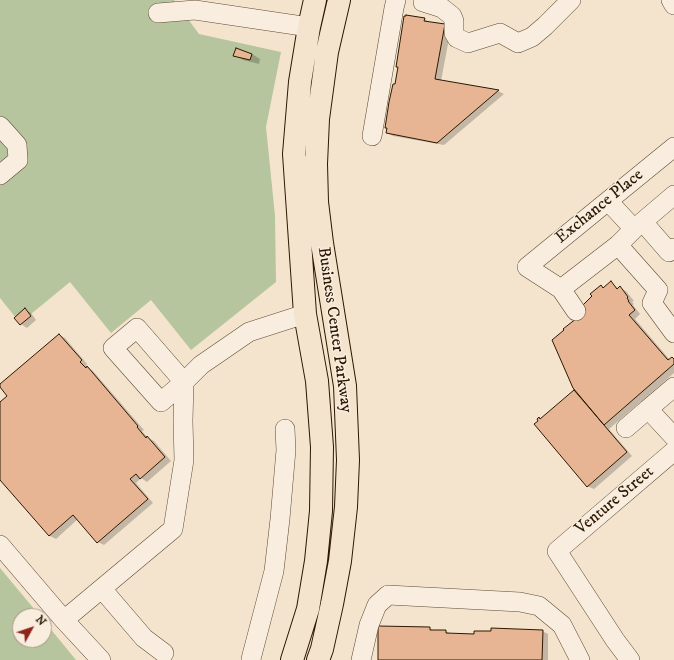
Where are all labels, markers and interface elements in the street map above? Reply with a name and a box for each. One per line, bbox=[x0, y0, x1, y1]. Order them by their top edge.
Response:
street label: Exchance Place bbox=[552, 165, 648, 249]
street label: Business Center Parkway bbox=[312, 246, 356, 414]
street label: Venture Street bbox=[571, 462, 659, 540]
north arrow bbox=[12, 608, 52, 648]
text: N bbox=[32, 613, 49, 629]

